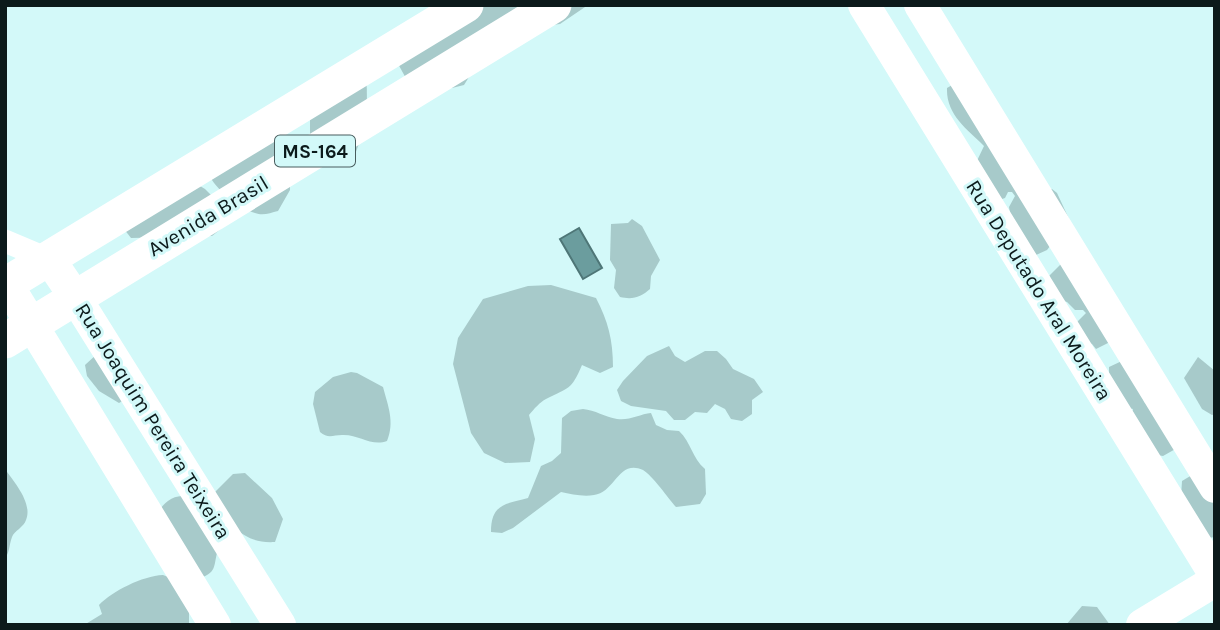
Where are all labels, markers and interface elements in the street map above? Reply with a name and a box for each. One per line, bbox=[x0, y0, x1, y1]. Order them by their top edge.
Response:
road number: MS-164 bbox=[275, 136, 355, 167]
street label: Avenida Brasil bbox=[143, 171, 273, 261]
street label: Rua Deputado Aral Moreira bbox=[961, 175, 1117, 405]
street label: Rua Joaquim Pereira Teixeira bbox=[70, 299, 236, 543]

